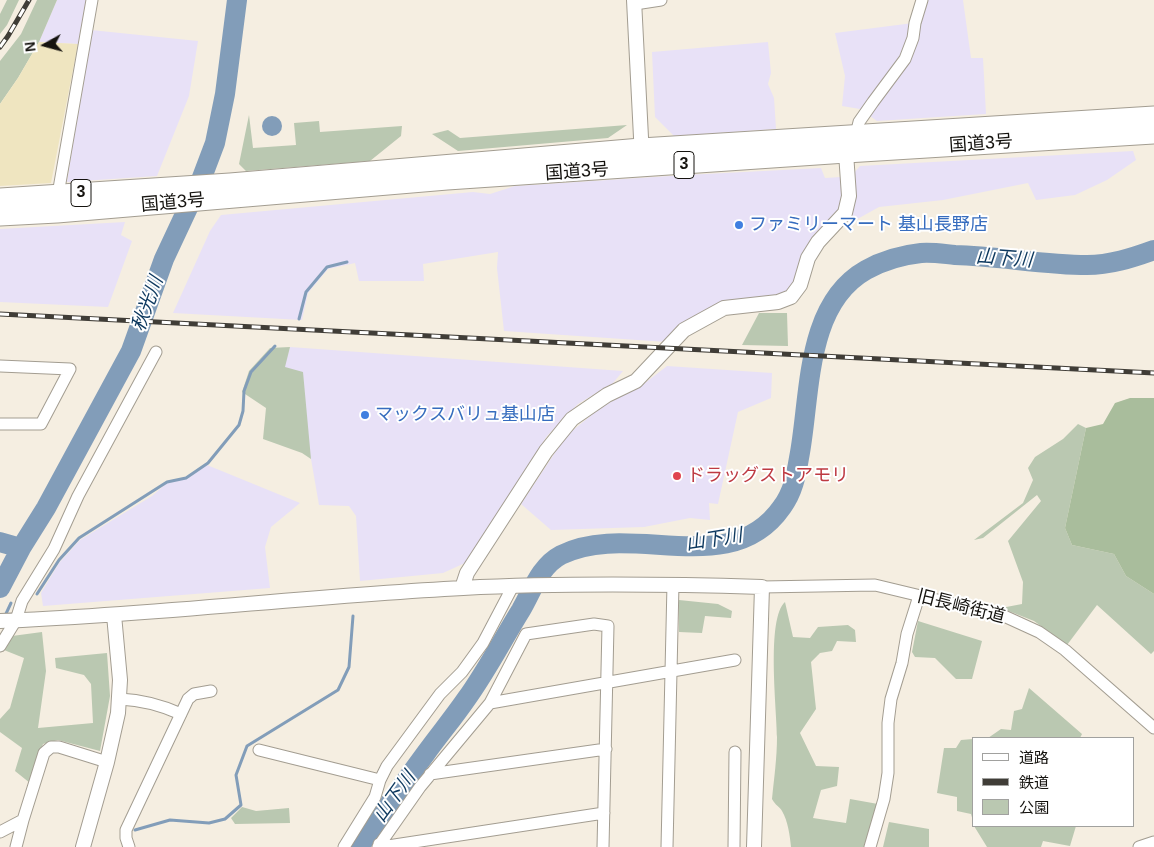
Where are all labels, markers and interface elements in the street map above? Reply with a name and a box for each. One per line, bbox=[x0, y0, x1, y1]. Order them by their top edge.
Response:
north arrow bbox=[20, 20, 70, 70]
text: N bbox=[22, 41, 39, 53]
street label: 国道3号 bbox=[948, 131, 1014, 157]
road number: 3 bbox=[674, 152, 694, 178]
street label: 国道3号 bbox=[544, 159, 610, 185]
road number: 3 bbox=[71, 180, 91, 207]
street label: 国道3号 bbox=[140, 189, 206, 217]
place label: ファミリーマート 基山長野店 bbox=[749, 214, 988, 236]
marker: ファミリーマート 基山長野店 bbox=[733, 219, 745, 231]
water label: 山下川 bbox=[975, 246, 1033, 272]
water label: 秋光川 bbox=[128, 273, 168, 335]
place label: マックスバリュ基山店 bbox=[375, 404, 555, 426]
marker: マックスバリュ基山店 bbox=[359, 409, 371, 421]
place label: ドラッグストアモリ bbox=[687, 465, 849, 487]
marker: ドラッグストアモリ bbox=[671, 470, 683, 482]
water label: 山下川 bbox=[684, 524, 744, 556]
street label: 旧長崎街道 bbox=[915, 586, 1007, 628]
legend bbox=[972, 737, 1134, 827]
text: 道路 bbox=[1019, 749, 1049, 766]
water label: 山下川 bbox=[369, 767, 421, 827]
text: 鉄道 bbox=[1019, 774, 1049, 791]
text: 公園 bbox=[1019, 799, 1049, 816]

